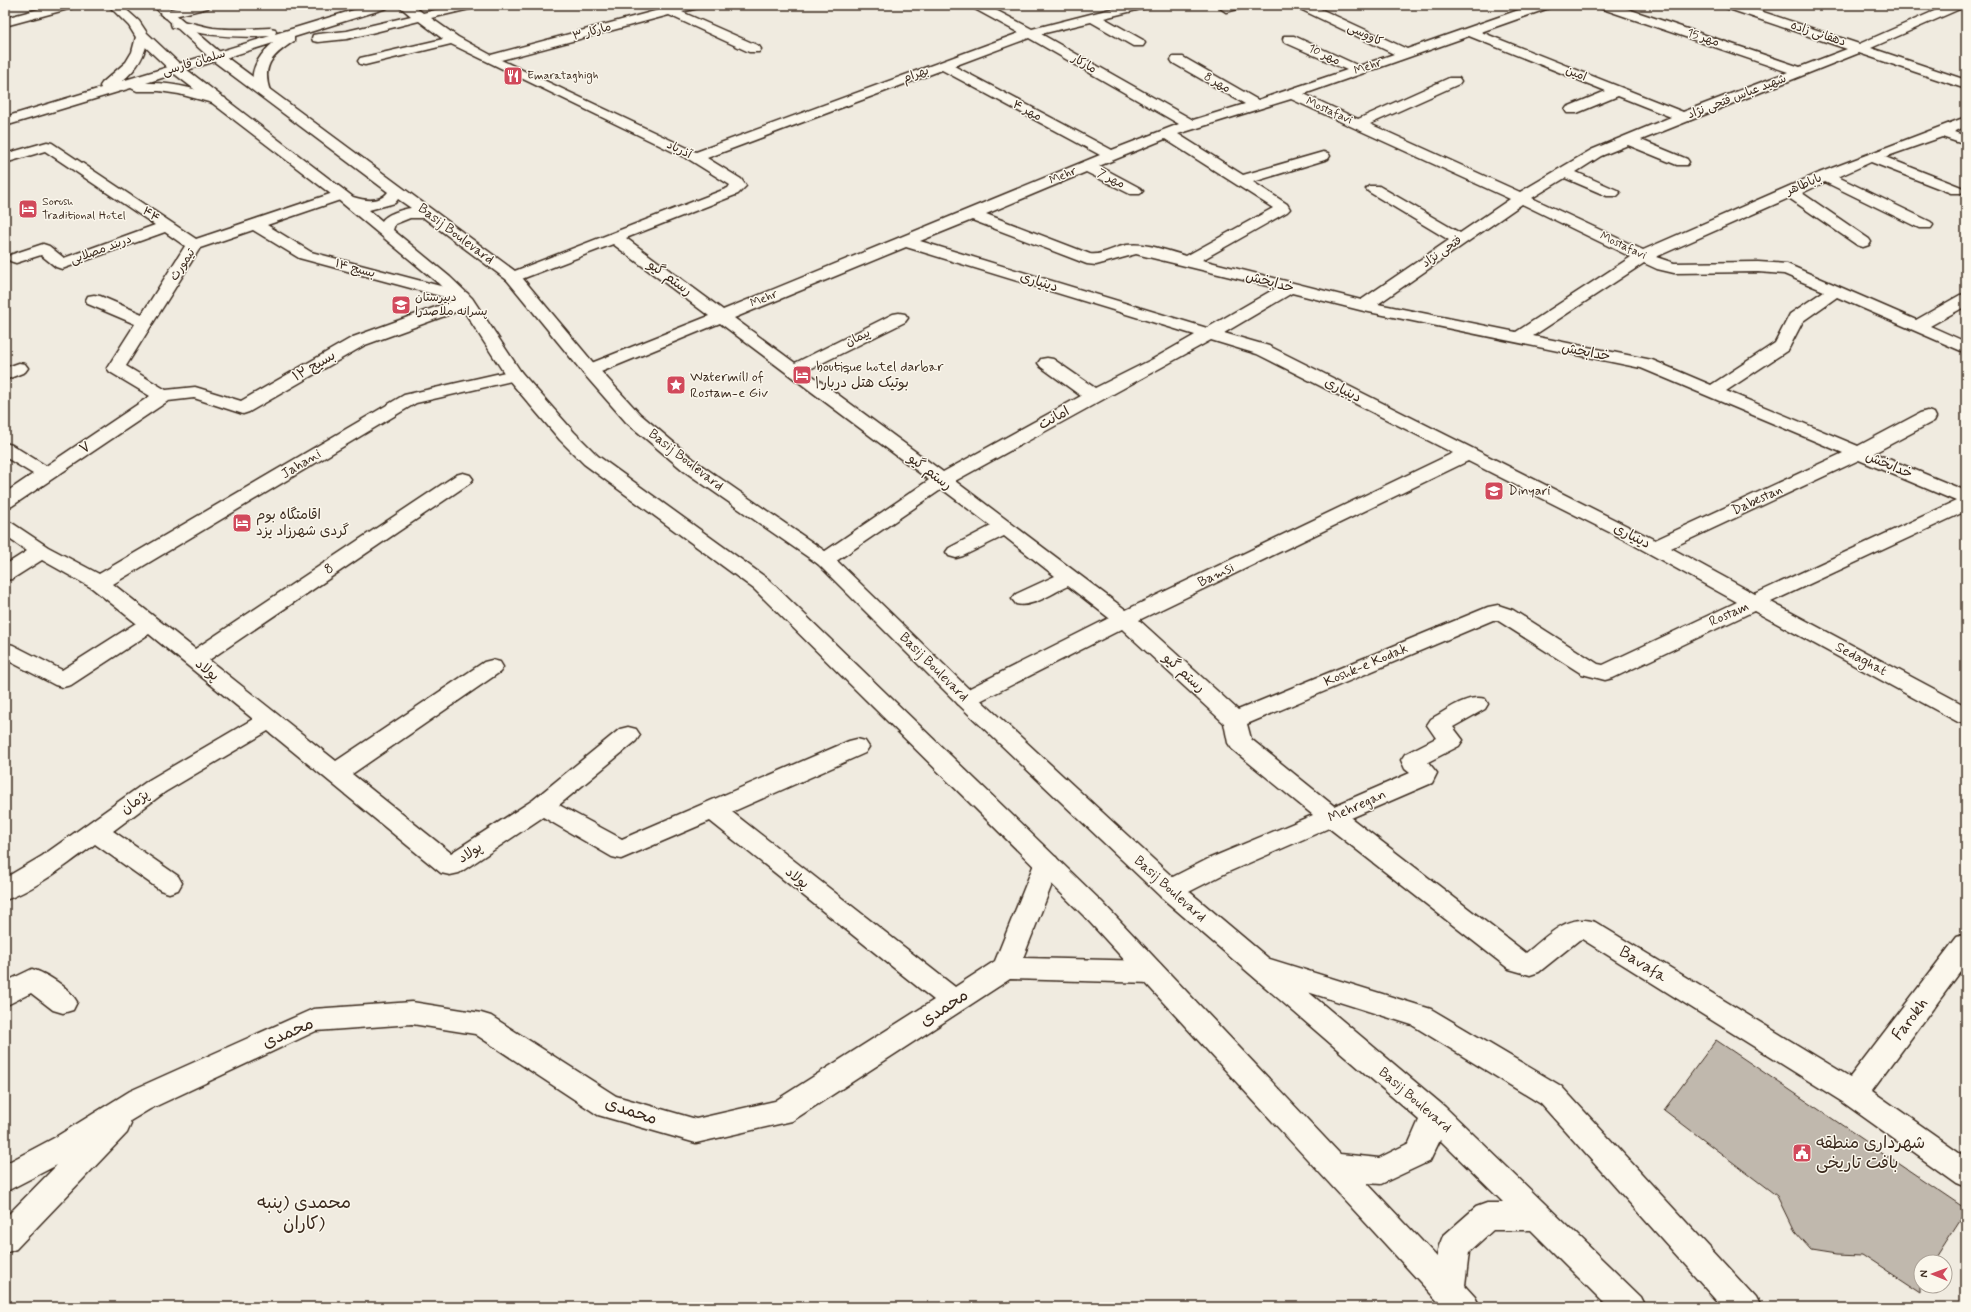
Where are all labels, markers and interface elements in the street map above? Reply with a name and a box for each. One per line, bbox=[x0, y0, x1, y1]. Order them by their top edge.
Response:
street label: دهقانی زاده bbox=[1788, 18, 1848, 50]
street label: مارکار ۳ bbox=[571, 19, 613, 45]
street label: کاووسی bbox=[1345, 20, 1385, 50]
street label: مهر 15 bbox=[1685, 25, 1721, 51]
street label: مهر 10 bbox=[1305, 41, 1343, 69]
street label: سلمان فارسی bbox=[160, 46, 228, 80]
street label: مارکار bbox=[1068, 50, 1099, 77]
street label: Mehr bbox=[1352, 55, 1384, 79]
street label: بهرام bbox=[901, 63, 931, 87]
street label: امین bbox=[1563, 63, 1589, 85]
restaurant icon: Emarataghigh bbox=[502, 65, 524, 87]
place label: Emarataghigh bbox=[527, 68, 599, 84]
street label: مهر 8 bbox=[1201, 69, 1233, 97]
street label: شهید عباس فتحی نژاد bbox=[1685, 71, 1789, 123]
street label: Mostafavi bbox=[1303, 94, 1355, 128]
street label: مهر ۴ bbox=[1010, 97, 1044, 125]
street label: آذرباد bbox=[664, 137, 695, 163]
street label: Mehr bbox=[1047, 163, 1080, 189]
street label: مهر 7 bbox=[1095, 165, 1127, 193]
street label: باباطاهر bbox=[1783, 170, 1824, 200]
place label: Sorosh Traditional Hotel bbox=[42, 194, 126, 224]
hotel icon: Sorosh Traditional Hotel bbox=[17, 198, 39, 220]
street label: Basij Boulevard bbox=[414, 199, 498, 269]
street label: ۴۴ bbox=[139, 203, 163, 227]
street label: Mostafavi bbox=[1597, 228, 1649, 264]
street label: دربند مصلایی bbox=[68, 232, 134, 268]
street label: فتحی نژاد bbox=[1419, 232, 1465, 272]
street label: تیمورث bbox=[167, 245, 200, 284]
street label: رستم گیو bbox=[643, 255, 696, 301]
street label: بسیج ۱۴ bbox=[333, 256, 377, 282]
street label: خدابخش bbox=[1244, 267, 1296, 297]
street label: دینیاری bbox=[1018, 268, 1060, 296]
street label: Mehr bbox=[748, 286, 780, 312]
place label: دبیرستان پسرانه ملاصدرا bbox=[415, 290, 488, 320]
school or university icon: دبیرستان پسرانه ملاصدرا bbox=[390, 294, 412, 316]
street label: پیمان bbox=[843, 325, 873, 351]
street label: خدابخش bbox=[1560, 338, 1612, 366]
street label: بسیج ۱۲ bbox=[289, 346, 339, 386]
place label: boutique hotel darbar | بوتیک هتل دربار bbox=[816, 358, 944, 392]
hotel icon: boutique hotel darbar | بوتیک هتل دربار bbox=[791, 364, 813, 386]
place label: Watermill of Rostam-e Giv bbox=[690, 368, 768, 402]
street label: دینیاری bbox=[1322, 373, 1364, 407]
place icon: Watermill of Rostam-e Giv bbox=[665, 374, 687, 396]
street label: امانت bbox=[1035, 402, 1073, 434]
street label: Basij Boulevard bbox=[645, 425, 727, 495]
street label: ۷ bbox=[76, 438, 94, 458]
street label: Jahani bbox=[278, 445, 324, 483]
street label: خدابخش bbox=[1863, 447, 1915, 483]
street label: رستم گیو bbox=[903, 449, 956, 495]
school or university icon: Dinyari bbox=[1483, 480, 1505, 502]
street label: Dabestan bbox=[1729, 480, 1785, 520]
place label: Dinyari bbox=[1508, 482, 1550, 500]
place label: اقامتگاه بوم گردی شهرزاد یزد bbox=[256, 506, 349, 540]
hotel icon: اقامتگاه بوم گردی شهرزاد یزد bbox=[231, 512, 253, 534]
street label: دینیاری bbox=[1611, 519, 1653, 553]
street label: 8 bbox=[321, 559, 337, 579]
street label: Bamsi bbox=[1195, 559, 1237, 591]
street label: Rostam bbox=[1706, 597, 1752, 631]
street label: Basij Boulevard bbox=[895, 628, 973, 706]
street label: Sedaghat bbox=[1832, 638, 1890, 681]
street label: Koshk-e Kodak bbox=[1321, 639, 1411, 691]
street label: رستم گیو bbox=[1158, 649, 1209, 697]
street label: پولاد bbox=[191, 655, 223, 685]
street label: Mehregan bbox=[1325, 785, 1389, 827]
street label: پژمان bbox=[117, 786, 153, 818]
street label: پولاد bbox=[454, 838, 486, 868]
street label: Basij Boulevard bbox=[1130, 852, 1210, 926]
street label: پولاد bbox=[781, 863, 813, 893]
street label: Bavafa bbox=[1615, 941, 1672, 988]
street label: محمدی bbox=[915, 984, 973, 1032]
street label: Farokh bbox=[1887, 993, 1933, 1045]
street label: محمدی bbox=[259, 1012, 317, 1054]
street label: Basij Boulevard bbox=[1375, 1063, 1455, 1137]
street label: محمدی bbox=[602, 1092, 660, 1130]
place label: شهرداری منطقه بافت تاریخی bbox=[1816, 1132, 1925, 1174]
public building icon: شهرداری منطقه بافت تاریخی bbox=[1791, 1142, 1813, 1164]
district label: محمدی (پنبه کاران) bbox=[257, 1191, 351, 1236]
north arrow bbox=[1913, 1254, 1953, 1294]
text: N bbox=[1917, 1270, 1931, 1278]

